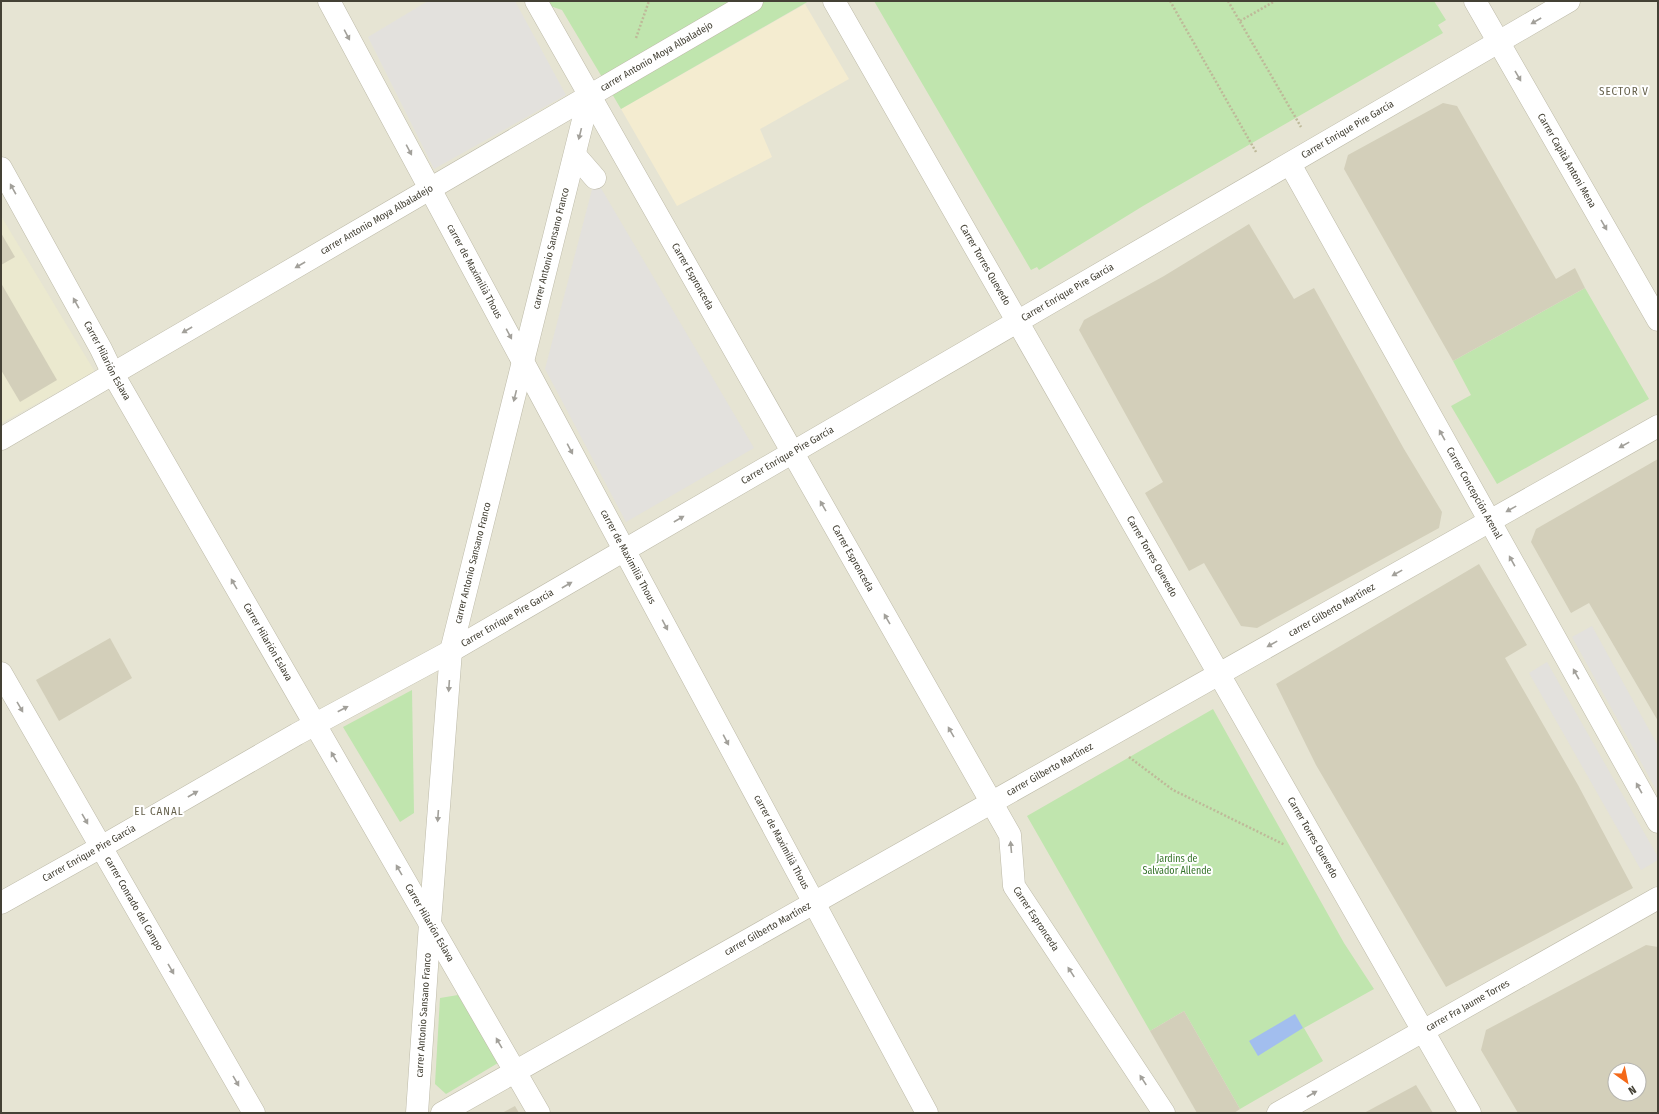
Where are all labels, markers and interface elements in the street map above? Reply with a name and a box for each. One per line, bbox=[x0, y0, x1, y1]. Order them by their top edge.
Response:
one-way arrow bbox=[1530, 17, 1542, 24]
street label: carrer Antonio Moya Albaladejo bbox=[598, 19, 715, 94]
one-way arrow bbox=[344, 29, 351, 41]
one-way arrow bbox=[1515, 70, 1522, 82]
district label: SECTOR V bbox=[1599, 85, 1649, 98]
street label: Carrer Enrique Pire García bbox=[1299, 98, 1396, 161]
street label: Carrer Capità Antoni Mena bbox=[1535, 111, 1598, 210]
one-way arrow bbox=[577, 128, 583, 140]
one-way arrow bbox=[406, 144, 412, 156]
street label: carrer Antonio Moya Albaladejo bbox=[318, 182, 435, 257]
one-way arrow bbox=[9, 183, 16, 195]
street label: carrer Antonio Sansano Franco bbox=[530, 186, 572, 311]
one-way arrow bbox=[1600, 219, 1607, 231]
street label: carrer de Maximilià Thous bbox=[444, 222, 505, 321]
street label: Carrer Torres Quevedo bbox=[957, 222, 1013, 308]
street label: Carrer Espronceda bbox=[669, 241, 716, 312]
street label: Carrer Enrique Pire García bbox=[1019, 261, 1116, 324]
one-way arrow bbox=[294, 262, 306, 269]
one-way arrow bbox=[72, 297, 79, 309]
street label: Carrer Hilarión Eslava bbox=[81, 319, 133, 403]
one-way arrow bbox=[181, 327, 193, 334]
one-way arrow bbox=[506, 329, 512, 340]
one-way arrow bbox=[512, 390, 518, 402]
street label: Carrer Enrique Pire García bbox=[739, 424, 836, 487]
one-way arrow bbox=[1438, 429, 1445, 441]
one-way arrow bbox=[1618, 442, 1630, 449]
one-way arrow bbox=[567, 443, 574, 455]
street label: Carrer Concepción Arenal bbox=[1444, 445, 1505, 541]
one-way arrow bbox=[819, 500, 826, 512]
street label: carrer Antonio Sansano Franco bbox=[452, 501, 494, 625]
one-way arrow bbox=[1505, 506, 1517, 512]
street label: carrer de Maximilià Thous bbox=[598, 507, 658, 606]
street label: Carrer Torres Quevedo bbox=[1124, 514, 1180, 599]
one-way arrow bbox=[673, 516, 685, 523]
street label: Carrer Espronceda bbox=[829, 523, 876, 594]
one-way arrow bbox=[1509, 555, 1515, 567]
one-way arrow bbox=[1392, 569, 1403, 576]
one-way arrow bbox=[230, 578, 237, 590]
one-way arrow bbox=[561, 581, 573, 588]
street label: carrer Gilberto Martínez bbox=[1286, 581, 1377, 639]
street label: Carrer Enrique Pire García bbox=[459, 587, 556, 650]
street label: Carrer Hilarión Eslava bbox=[240, 601, 295, 683]
one-way arrow bbox=[884, 613, 891, 625]
one-way arrow bbox=[661, 620, 668, 631]
one-way arrow bbox=[1266, 640, 1278, 647]
one-way arrow bbox=[1572, 668, 1579, 680]
one-way arrow bbox=[445, 680, 452, 692]
one-way arrow bbox=[17, 701, 24, 713]
one-way arrow bbox=[337, 706, 349, 712]
one-way arrow bbox=[948, 726, 955, 738]
one-way arrow bbox=[723, 734, 730, 746]
street label: carrer Gilberto Martínez bbox=[1004, 740, 1095, 799]
one-way arrow bbox=[330, 751, 337, 763]
one-way arrow bbox=[1636, 782, 1642, 794]
one-way arrow bbox=[187, 790, 199, 797]
street label: carrer de Maximilià Thous bbox=[751, 793, 812, 891]
street label: Carrer Torres Quevedo bbox=[1285, 795, 1341, 881]
district label: EL CANAL bbox=[134, 805, 184, 818]
one-way arrow bbox=[435, 810, 442, 822]
one-way arrow bbox=[81, 814, 88, 825]
street label: Carrer Enrique Pire García bbox=[40, 822, 138, 885]
one-way arrow bbox=[1008, 841, 1014, 853]
park label: Jardins de Salvador Allende bbox=[1143, 853, 1212, 877]
street label: carrer Conrado del Campo bbox=[102, 854, 165, 953]
one-way arrow bbox=[395, 864, 402, 876]
street label: Carrer Hilarión Eslava bbox=[402, 882, 457, 964]
street label: Carrer Espronceda bbox=[1010, 885, 1061, 954]
street label: carrer Gilberto Martínez bbox=[722, 900, 813, 958]
street label: carrer Antonio Sansano Franco bbox=[413, 952, 434, 1078]
one-way arrow bbox=[167, 963, 174, 975]
one-way arrow bbox=[1068, 966, 1075, 978]
street label: carrer Fra Jaume Torres bbox=[1424, 977, 1512, 1034]
one-way arrow bbox=[495, 1037, 502, 1049]
north arrow bbox=[1607, 1062, 1647, 1102]
one-way arrow bbox=[232, 1075, 239, 1087]
one-way arrow bbox=[1139, 1075, 1147, 1086]
text: N bbox=[1626, 1083, 1638, 1097]
one-way arrow bbox=[1306, 1090, 1318, 1097]

